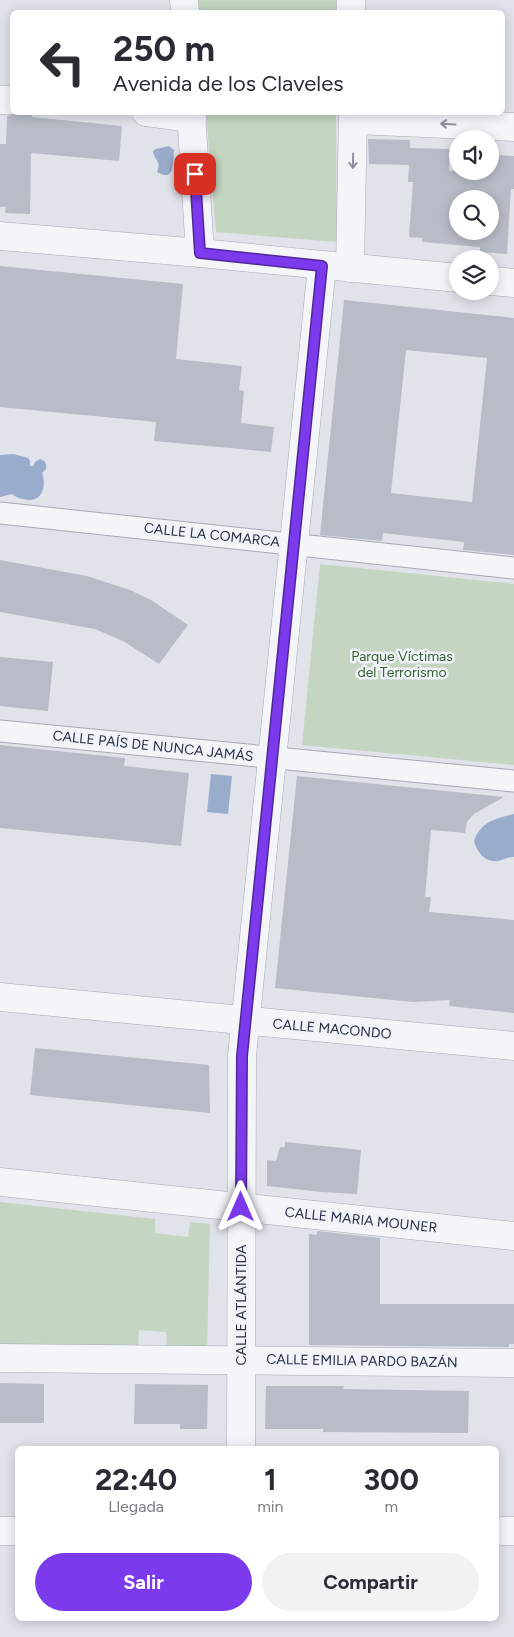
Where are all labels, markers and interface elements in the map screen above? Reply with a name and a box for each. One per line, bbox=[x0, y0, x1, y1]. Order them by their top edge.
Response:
text: 250 m bbox=[113, 28, 215, 70]
icon: left bbox=[30, 30, 95, 95]
text: Avenida de los Claveles bbox=[113, 70, 343, 97]
one-way arrow bbox=[440, 120, 456, 129]
map controls bbox=[449, 130, 499, 300]
button: sound bbox=[449, 130, 499, 180]
one-way arrow bbox=[348, 152, 358, 169]
pin bbox=[174, 153, 216, 195]
icon: arrive bbox=[181, 160, 209, 188]
button: search bbox=[449, 190, 499, 240]
button: layers bbox=[449, 250, 499, 300]
street label: CALLE LA COMARCA bbox=[143, 519, 281, 551]
park label: Parque Víctimas del Terrorismo bbox=[351, 648, 453, 681]
street label: CALLE PAÍS DE NUNCA JAMÁS bbox=[52, 727, 254, 765]
street label: CALLE MACONDO bbox=[272, 1015, 392, 1043]
position arrow bbox=[214, 1180, 266, 1232]
street label: CALLE MARIA MOUNER bbox=[284, 1204, 438, 1236]
street label: CALLE ATLÁNTIDA bbox=[233, 1244, 250, 1366]
street label: CALLE EMILIA PARDO BAZÁN bbox=[266, 1351, 458, 1371]
text: 22:40 bbox=[95, 1461, 177, 1498]
text: 1 bbox=[264, 1461, 277, 1498]
text: 300 bbox=[363, 1461, 419, 1498]
text: Llegada bbox=[108, 1497, 164, 1516]
text: min bbox=[257, 1497, 283, 1516]
text: m bbox=[384, 1497, 398, 1516]
button: Salir bbox=[35, 1553, 252, 1611]
button: Compartir bbox=[262, 1553, 479, 1611]

